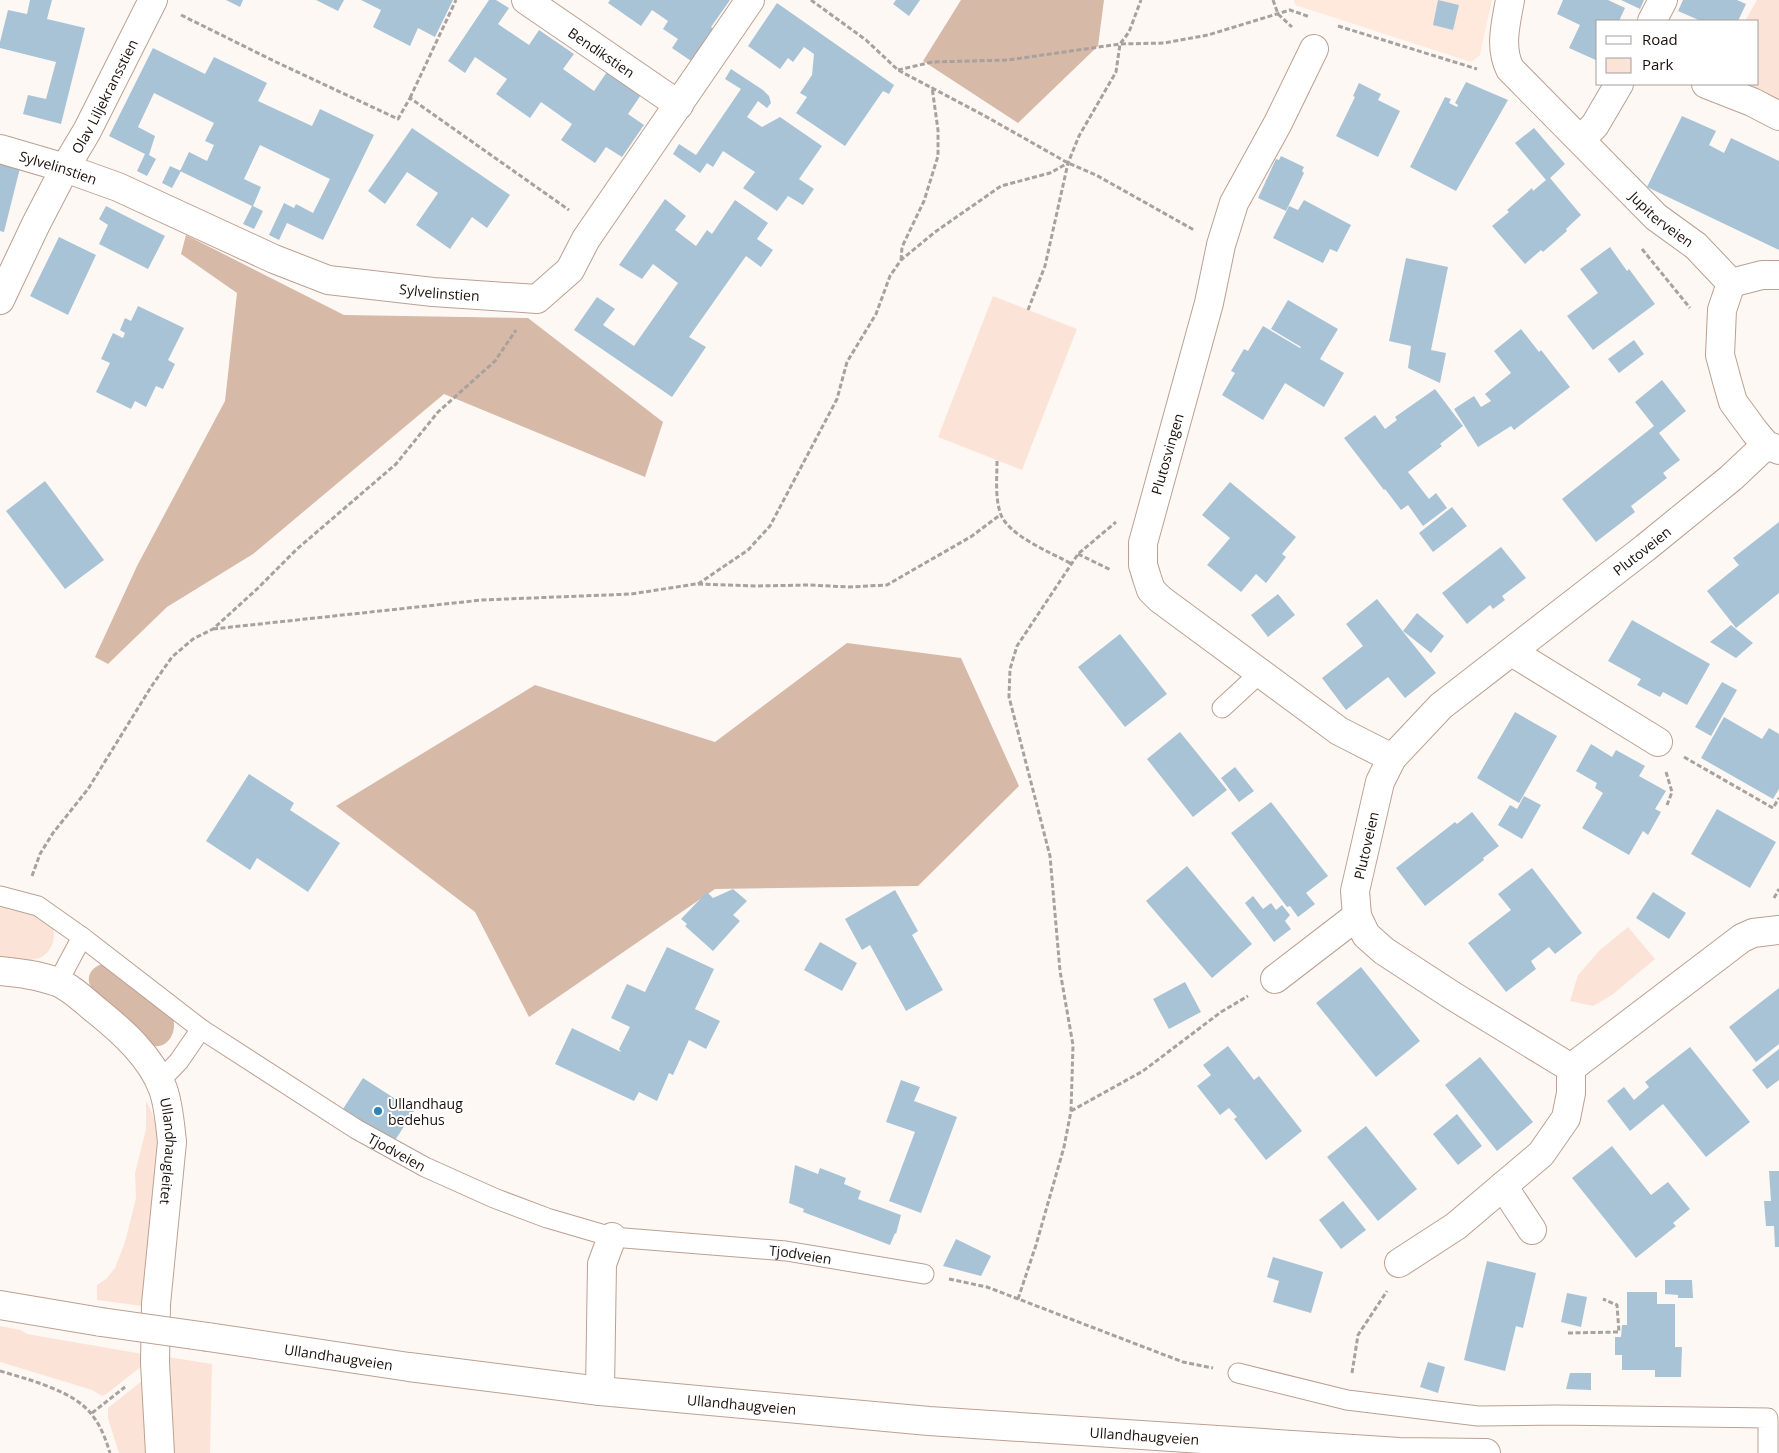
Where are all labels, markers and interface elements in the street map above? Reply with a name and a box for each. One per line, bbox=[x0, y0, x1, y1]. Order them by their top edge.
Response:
legend bbox=[1596, 20, 1759, 85]
street label: Bendikstien bbox=[565, 23, 639, 82]
text: Road bbox=[1642, 29, 1678, 49]
street label: Olav Liljekransstien bbox=[66, 36, 141, 157]
text: Park bbox=[1642, 54, 1673, 74]
street label: Sylvelinstien bbox=[17, 146, 100, 188]
street label: Jupiterveien bbox=[1625, 185, 1698, 251]
street label: Sylvelinstien bbox=[398, 279, 480, 305]
street label: Plutosvingen bbox=[1146, 411, 1188, 497]
street label: Plutoveien bbox=[1609, 522, 1674, 579]
street label: Plutoveien bbox=[1349, 810, 1382, 881]
place label: Ullandhaug bedehus bbox=[388, 1094, 463, 1129]
street label: Ullandhaugleitet bbox=[156, 1096, 182, 1205]
marker: Ullandhaug bedehus bbox=[372, 1105, 384, 1117]
street label: Tjodveien bbox=[365, 1128, 429, 1175]
street label: Tjodveien bbox=[768, 1240, 833, 1268]
street label: Ullandhaugveien bbox=[283, 1339, 394, 1374]
street label: Ullandhaugveien bbox=[686, 1389, 797, 1418]
street label: Ullandhaugveien bbox=[1089, 1422, 1200, 1448]

